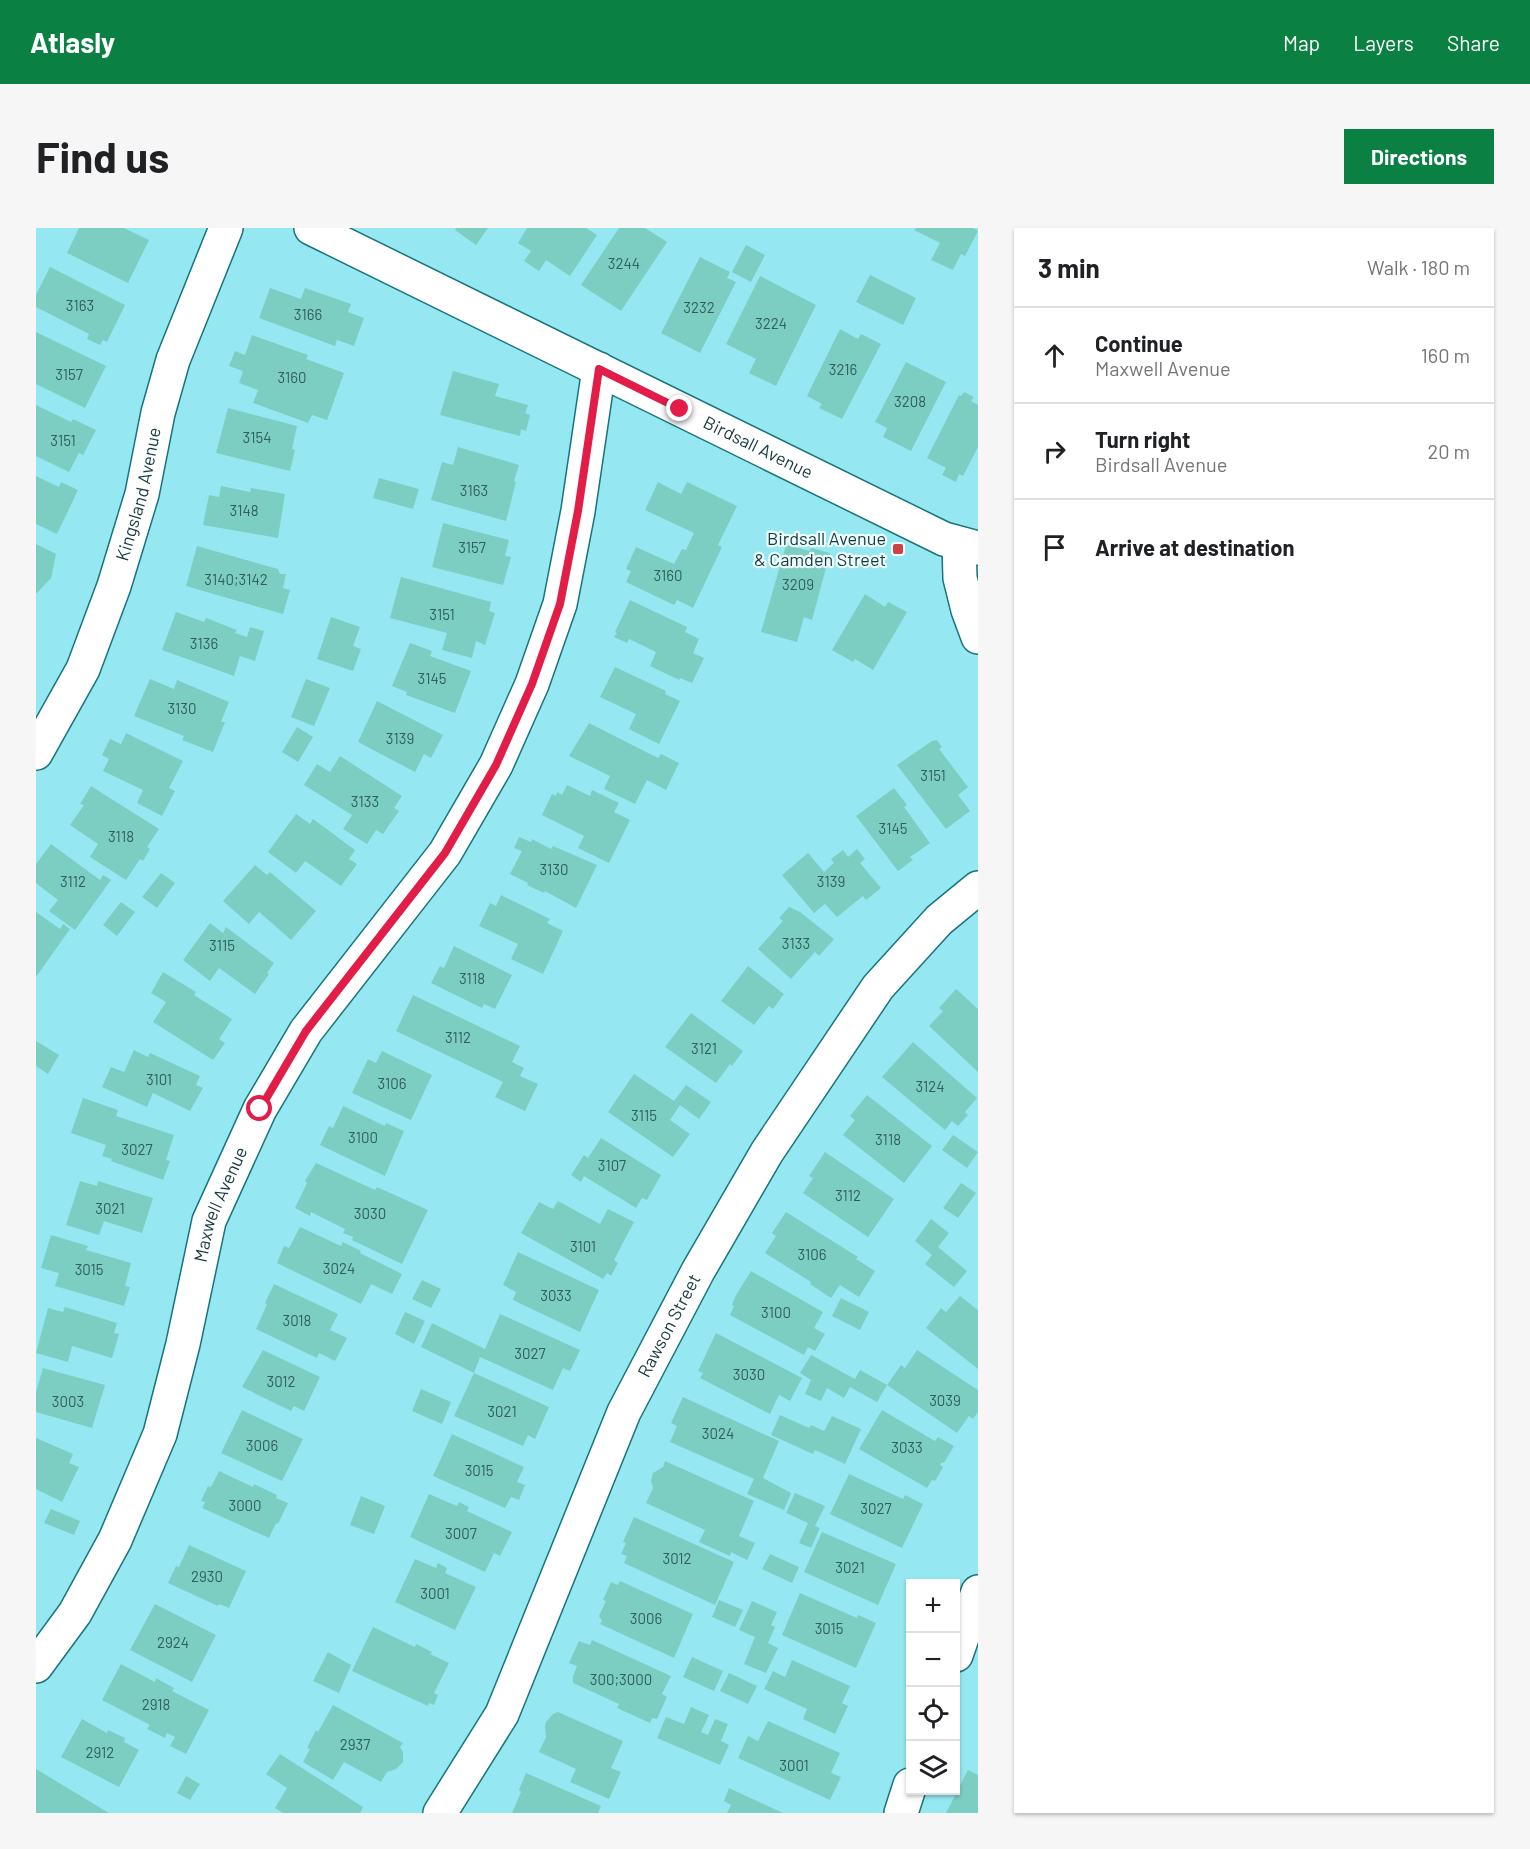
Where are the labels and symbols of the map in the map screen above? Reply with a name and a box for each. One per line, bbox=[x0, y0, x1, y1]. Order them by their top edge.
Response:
house number: 3244 bbox=[608, 254, 640, 272]
house number: 3163 bbox=[66, 296, 94, 314]
house number: 3232 bbox=[683, 298, 715, 316]
house number: 3166 bbox=[294, 305, 322, 323]
house number: 3224 bbox=[755, 314, 787, 332]
house number: 3216 bbox=[829, 360, 857, 378]
house number: 3157 bbox=[55, 365, 83, 383]
house number: 3160 bbox=[277, 368, 307, 386]
house number: 3208 bbox=[894, 392, 926, 410]
route end bbox=[666, 395, 692, 421]
street label: Birdsall Avenue bbox=[700, 411, 817, 483]
street label: Kingsland Avenue bbox=[110, 425, 165, 563]
house number: 3154 bbox=[243, 428, 271, 446]
house number: 3151 bbox=[50, 431, 76, 449]
house number: 3163 bbox=[460, 481, 488, 499]
house number: 3148 bbox=[230, 501, 258, 519]
place label: Birdsall Avenue & Camden Street bbox=[754, 527, 886, 570]
house number: 3157 bbox=[458, 538, 486, 556]
marker: Birdsall Avenue & Camden Street bbox=[891, 542, 905, 556]
house number: 3160 bbox=[653, 566, 683, 584]
house number: 3140;3142 bbox=[204, 570, 268, 588]
house number: 3209 bbox=[782, 575, 814, 593]
house number: 3151 bbox=[429, 605, 455, 623]
house number: 3136 bbox=[190, 634, 218, 652]
house number: 3145 bbox=[418, 669, 446, 687]
house number: 3130 bbox=[167, 699, 197, 717]
house number: 3139 bbox=[386, 729, 414, 747]
house number: 3151 bbox=[920, 766, 946, 784]
house number: 3133 bbox=[351, 792, 379, 810]
house number: 3145 bbox=[879, 819, 907, 837]
house number: 3118 bbox=[108, 827, 134, 845]
house number: 3130 bbox=[539, 860, 569, 878]
house number: 3112 bbox=[60, 872, 86, 890]
house number: 3139 bbox=[817, 872, 845, 890]
house number: 3133 bbox=[782, 934, 810, 952]
house number: 3115 bbox=[209, 936, 235, 954]
house number: 3118 bbox=[459, 969, 485, 987]
house number: 3112 bbox=[445, 1028, 471, 1046]
house number: 3121 bbox=[691, 1039, 717, 1057]
house number: 3101 bbox=[146, 1070, 172, 1088]
house number: 3106 bbox=[377, 1074, 407, 1092]
house number: 3124 bbox=[915, 1077, 945, 1095]
route start bbox=[246, 1095, 272, 1121]
house number: 3115 bbox=[631, 1106, 657, 1124]
house number: 3100 bbox=[348, 1128, 378, 1146]
house number: 3118 bbox=[875, 1130, 901, 1148]
house number: 3027 bbox=[121, 1140, 153, 1158]
street label: Maxwell Avenue bbox=[189, 1143, 251, 1264]
house number: 3107 bbox=[598, 1156, 626, 1174]
house number: 3112 bbox=[835, 1186, 861, 1204]
house number: 3021 bbox=[95, 1199, 125, 1217]
house number: 3030 bbox=[354, 1204, 386, 1222]
house number: 3101 bbox=[570, 1237, 596, 1255]
house number: 3106 bbox=[797, 1245, 827, 1263]
house number: 3024 bbox=[323, 1259, 355, 1277]
house number: 3015 bbox=[75, 1260, 103, 1278]
street label: Rawson Street bbox=[632, 1270, 705, 1381]
house number: 3033 bbox=[540, 1286, 572, 1304]
house number: 3100 bbox=[761, 1303, 791, 1321]
house number: 3018 bbox=[283, 1311, 311, 1329]
house number: 3027 bbox=[514, 1344, 546, 1362]
house number: 3030 bbox=[733, 1365, 765, 1383]
house number: 3012 bbox=[266, 1372, 296, 1390]
house number: 3039 bbox=[929, 1391, 961, 1409]
house number: 3003 bbox=[52, 1392, 84, 1410]
house number: 3021 bbox=[487, 1402, 517, 1420]
house number: 3024 bbox=[702, 1424, 734, 1442]
house number: 3006 bbox=[246, 1436, 278, 1454]
house number: 3033 bbox=[891, 1438, 923, 1456]
house number: 3015 bbox=[465, 1461, 493, 1479]
house number: 3000 bbox=[228, 1496, 262, 1514]
house number: 3027 bbox=[860, 1499, 892, 1517]
house number: 3007 bbox=[445, 1524, 477, 1542]
house number: 3012 bbox=[662, 1549, 692, 1567]
house number: 3021 bbox=[835, 1558, 865, 1576]
house number: 2930 bbox=[191, 1567, 223, 1585]
house number: 3001 bbox=[420, 1584, 450, 1602]
house number: 3006 bbox=[630, 1609, 662, 1627]
house number: 3015 bbox=[815, 1619, 843, 1637]
house number: 2924 bbox=[157, 1633, 189, 1651]
house number: 300;3000 bbox=[590, 1670, 652, 1688]
house number: 2918 bbox=[142, 1695, 170, 1713]
house number: 2937 bbox=[340, 1735, 370, 1753]
house number: 2912 bbox=[86, 1743, 114, 1761]
house number: 3001 bbox=[779, 1756, 809, 1774]

